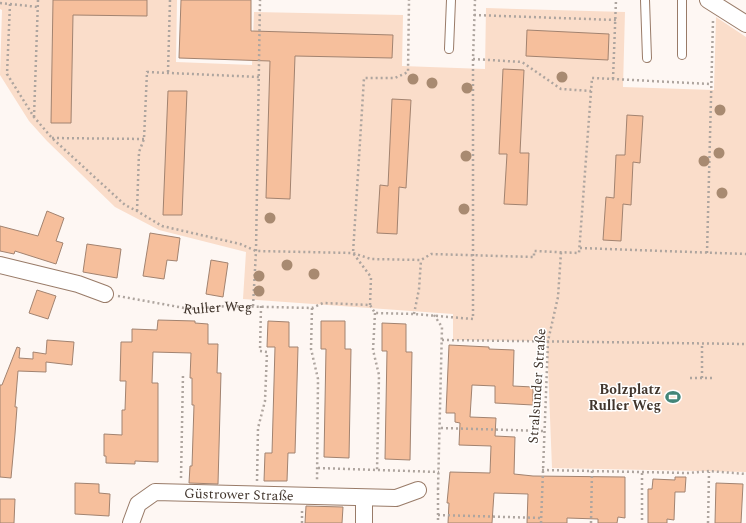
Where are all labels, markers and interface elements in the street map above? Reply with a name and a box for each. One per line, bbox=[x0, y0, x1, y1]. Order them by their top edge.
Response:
street label: Ruller Weg bbox=[182, 295, 253, 320]
street label: Stralsunder Straße bbox=[523, 327, 552, 444]
place label: Bolzplatz Ruller Weg bbox=[588, 379, 661, 416]
sports icon: Bolzplatz Ruller Weg bbox=[664, 388, 682, 406]
street label: Güstrower Straße bbox=[184, 482, 294, 506]

